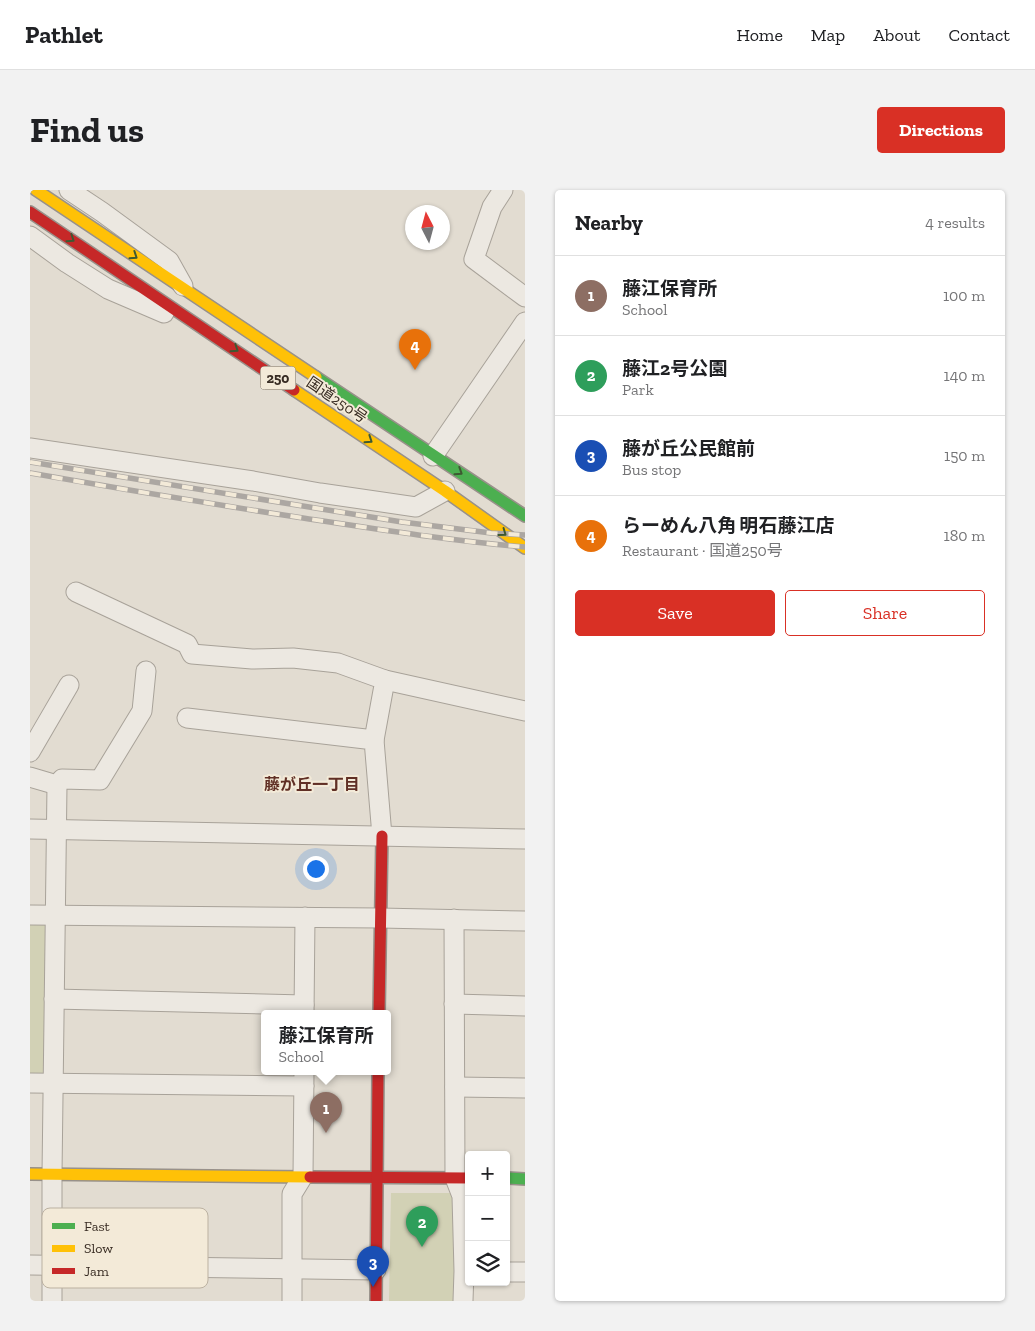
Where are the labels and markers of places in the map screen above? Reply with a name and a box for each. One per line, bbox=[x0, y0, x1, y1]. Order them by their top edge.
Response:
pin: 4 bbox=[399, 329, 431, 370]
pin: 1 bbox=[310, 1092, 342, 1133]
pin: 2 bbox=[406, 1206, 438, 1247]
pin: 3 bbox=[357, 1246, 389, 1287]

